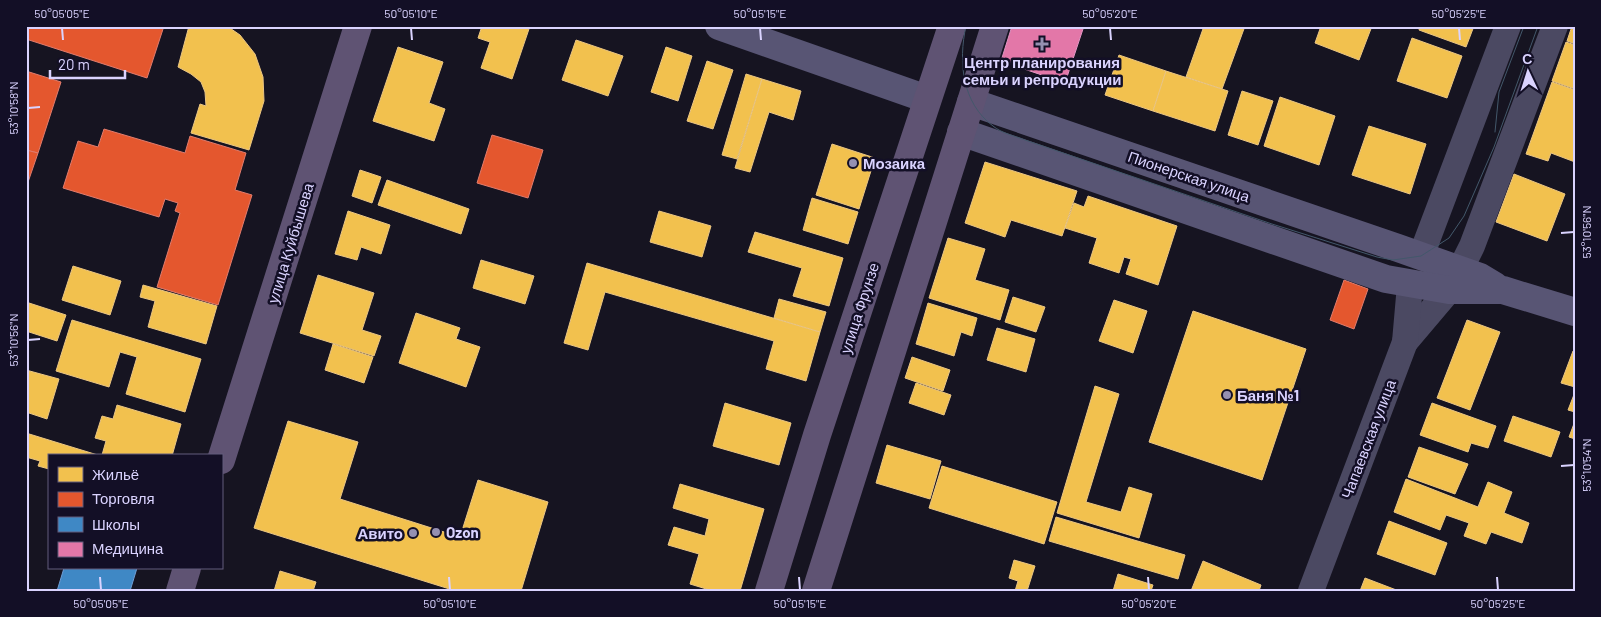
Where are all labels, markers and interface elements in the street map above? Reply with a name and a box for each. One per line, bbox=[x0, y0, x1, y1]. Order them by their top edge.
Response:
text: 50°05'05"E bbox=[34, 6, 90, 20]
text: 50°05'10"E bbox=[384, 6, 438, 20]
text: 50°05'15"E bbox=[734, 6, 786, 20]
text: 50°05'20"E bbox=[1082, 6, 1138, 20]
text: 50°05'25"E bbox=[1431, 6, 1487, 20]
marker: Центр планирования семьи и репродукции bbox=[1035, 37, 1049, 51]
scale bar bbox=[50, 48, 125, 80]
north arrow bbox=[1504, 48, 1554, 98]
text: С bbox=[1521, 50, 1533, 67]
place label: Центр планирования семьи и репродукции bbox=[962, 53, 1122, 88]
text: 20 m bbox=[58, 55, 90, 73]
text: 53°10'58"N bbox=[6, 81, 20, 135]
street label: Пионерская улица bbox=[1126, 147, 1253, 205]
place label: Мозаика bbox=[863, 154, 926, 172]
marker: Мозаика bbox=[847, 157, 859, 169]
street label: улица Куйбышева bbox=[263, 180, 317, 305]
text: 53°10'56"N bbox=[1579, 205, 1593, 259]
street label: улица Фрунзе bbox=[836, 260, 882, 356]
text: 53°10'56"N bbox=[6, 313, 20, 367]
street label: Чапаевская улица bbox=[1337, 376, 1399, 501]
place label: Баня №1 bbox=[1237, 386, 1299, 404]
marker: Баня №1 bbox=[1221, 389, 1233, 401]
text: 53°10'54"N bbox=[1579, 438, 1593, 492]
legend bbox=[48, 454, 222, 570]
text: Жильё bbox=[92, 465, 139, 483]
text: Торговля bbox=[92, 489, 155, 507]
text: Школы bbox=[92, 515, 140, 533]
place label: Ozon bbox=[446, 523, 479, 541]
place label: Авито bbox=[357, 524, 403, 542]
marker: Ozon bbox=[430, 526, 442, 538]
marker: Авито bbox=[407, 527, 419, 539]
text: Медицина bbox=[92, 539, 164, 557]
text: 50°05'05"E bbox=[73, 596, 129, 610]
text: 50°05'10"E bbox=[423, 596, 477, 610]
text: 50°05'15"E bbox=[774, 596, 826, 610]
text: 50°05'20"E bbox=[1121, 596, 1177, 610]
text: 50°05'25"E bbox=[1470, 596, 1526, 610]

